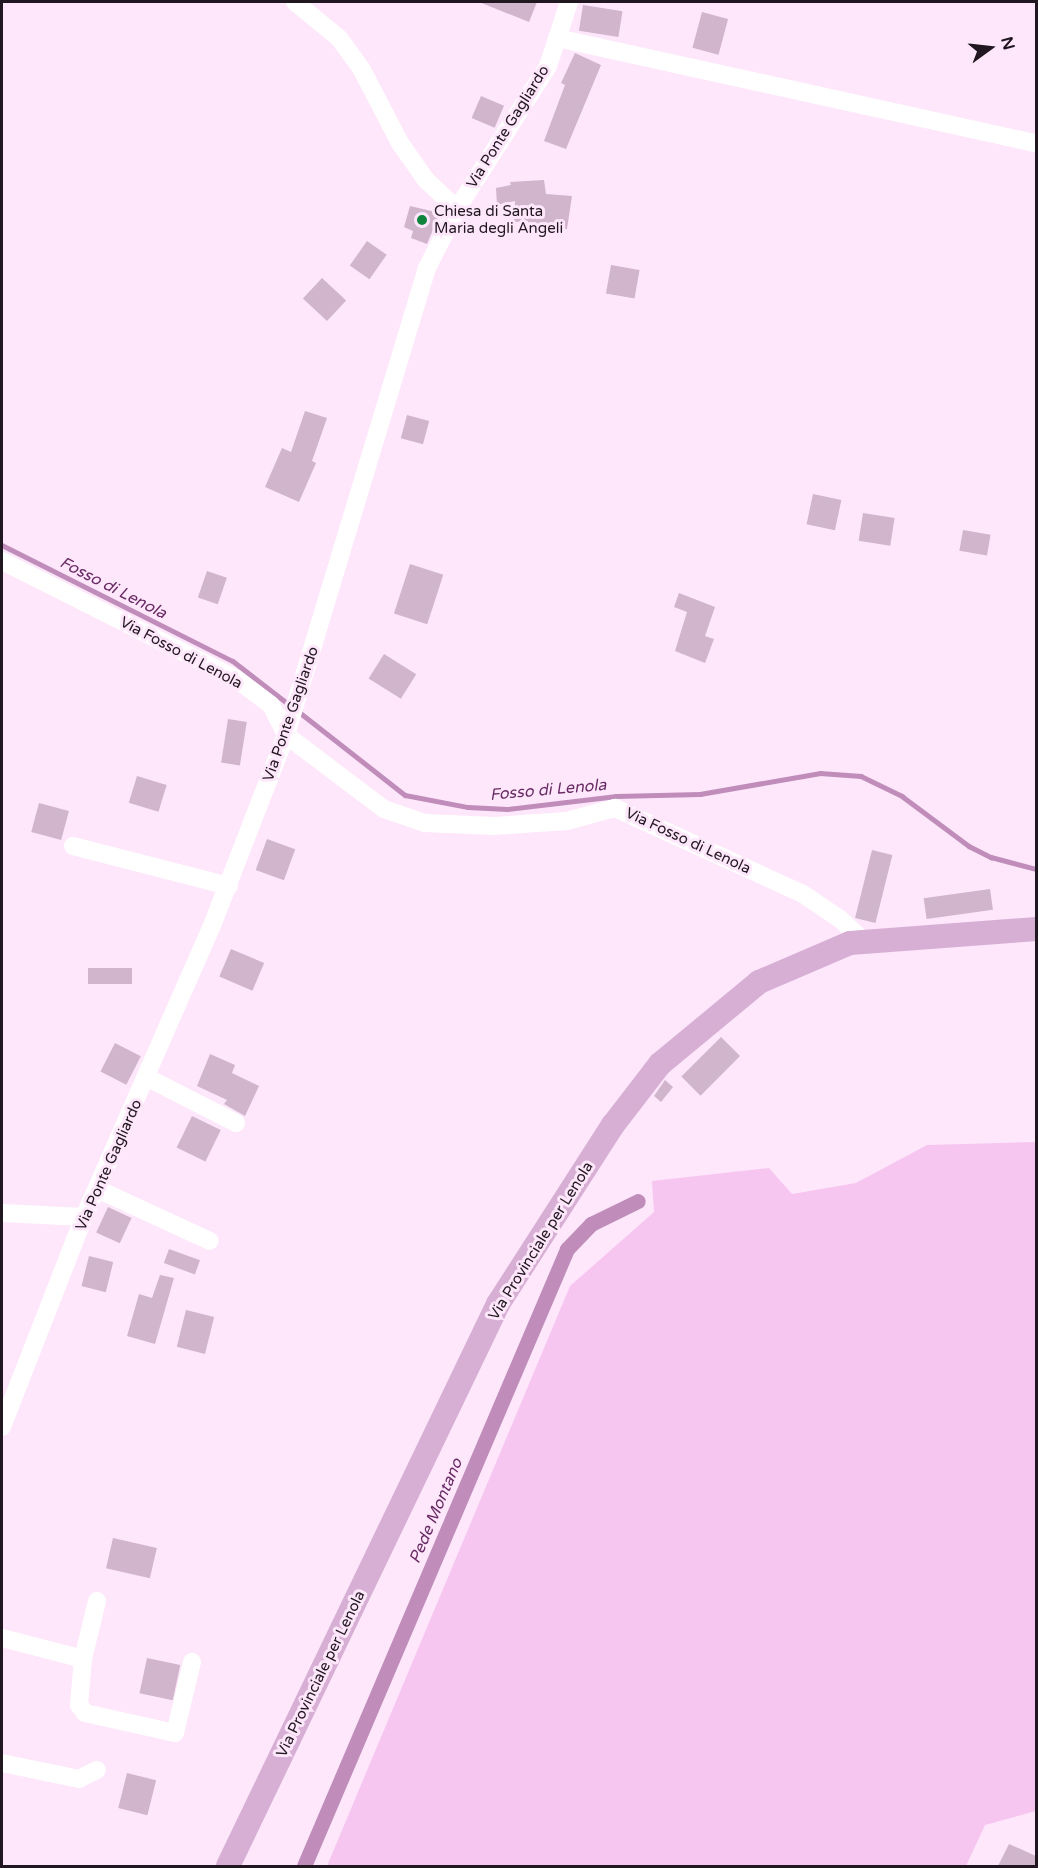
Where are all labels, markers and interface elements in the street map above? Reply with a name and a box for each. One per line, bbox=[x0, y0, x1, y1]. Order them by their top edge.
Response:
north arrow bbox=[960, 18, 1020, 78]
text: N bbox=[996, 35, 1019, 52]
street label: Via Ponte Gagliardo bbox=[463, 62, 553, 192]
place label: Chiesa di Santa Maria degli Angeli bbox=[434, 202, 563, 237]
marker: Chiesa di Santa Maria degli Angeli bbox=[415, 213, 429, 227]
water label: Fosso di Lenola bbox=[57, 553, 169, 623]
street label: Via Fosso di Lenola bbox=[117, 613, 245, 693]
street label: Via Ponte Gagliardo bbox=[259, 644, 323, 784]
water label: Fosso di Lenola bbox=[489, 775, 607, 805]
street label: Via Fosso di Lenola bbox=[623, 804, 753, 878]
street label: Via Ponte Gagliardo bbox=[72, 1097, 146, 1233]
street label: Via Provinciale per Lenola bbox=[485, 1159, 597, 1323]
water label: Pede Montano bbox=[405, 1456, 467, 1566]
street label: Via Provinciale per Lenola bbox=[273, 1588, 369, 1760]

